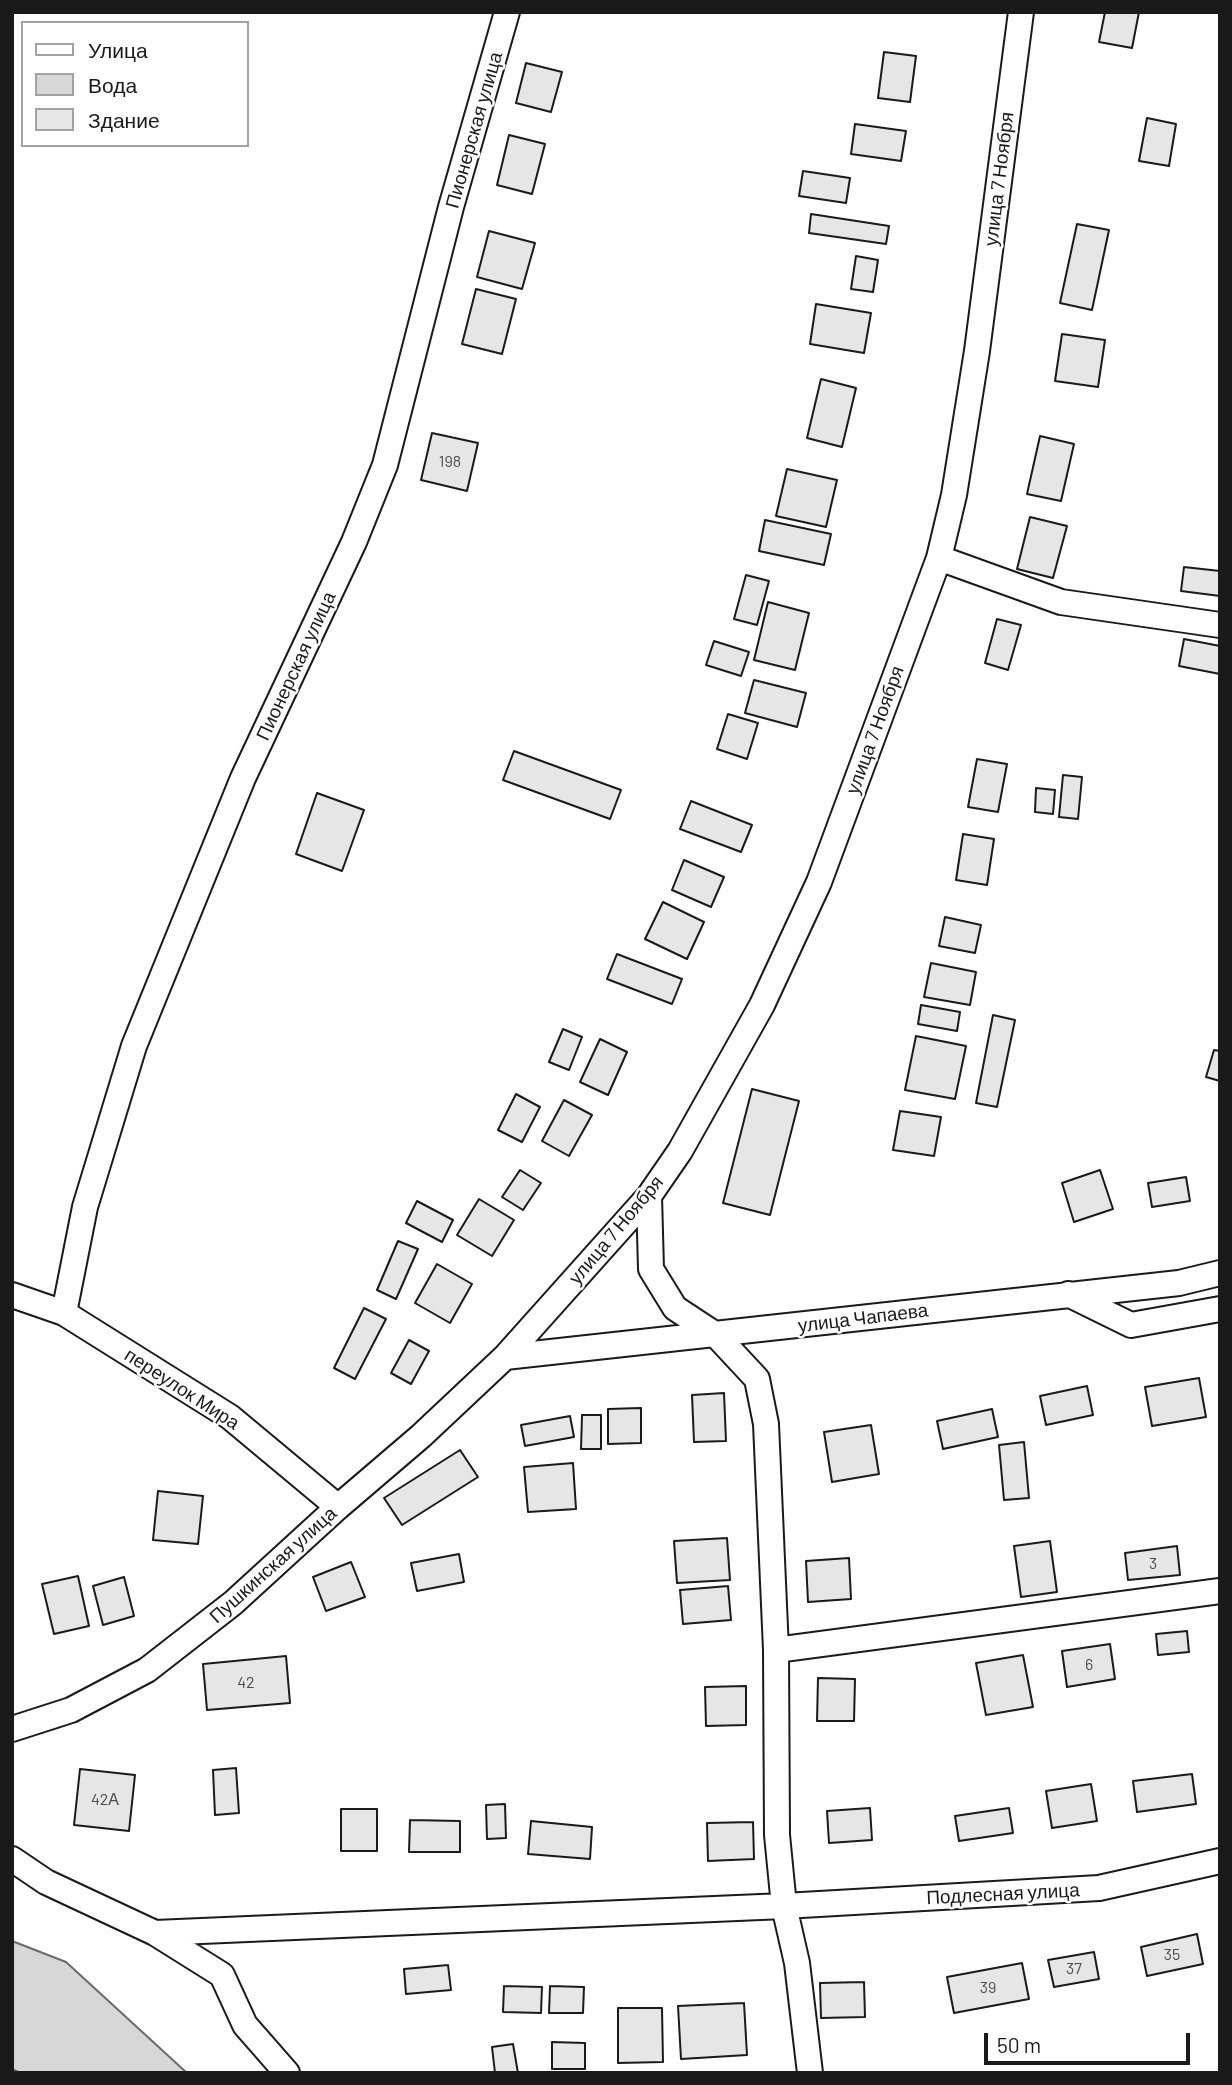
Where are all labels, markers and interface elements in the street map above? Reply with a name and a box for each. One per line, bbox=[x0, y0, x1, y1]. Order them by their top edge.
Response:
legend bbox=[21, 21, 248, 147]
text: Улица bbox=[88, 37, 148, 62]
street label: Пионерская улица bbox=[441, 49, 507, 211]
text: Вода bbox=[88, 72, 137, 97]
text: Здание bbox=[88, 107, 160, 132]
street label: улица 7 Ноября bbox=[979, 111, 1019, 247]
house number: 198 bbox=[439, 452, 461, 472]
street label: Пионерская улица bbox=[252, 588, 340, 744]
street label: улица 7 Ноября bbox=[841, 663, 909, 797]
street label: улица 7 Ноября bbox=[564, 1171, 668, 1289]
street label: улица Чапаева bbox=[797, 1299, 929, 1337]
street label: переулок Мира bbox=[120, 1343, 244, 1435]
street label: Пушкинская улица bbox=[205, 1502, 341, 1628]
house number: 3 bbox=[1149, 1554, 1157, 1574]
house number: 6 bbox=[1085, 1655, 1093, 1675]
house number: 42 bbox=[237, 1673, 255, 1693]
house number: 42А bbox=[91, 1790, 119, 1810]
street label: Подлесная улица bbox=[926, 1879, 1080, 1909]
house number: 35 bbox=[1164, 1945, 1180, 1965]
house number: 37 bbox=[1066, 1959, 1082, 1979]
house number: 39 bbox=[980, 1978, 996, 1998]
scale bar bbox=[987, 2018, 1194, 2062]
text: 50 m bbox=[997, 2032, 1041, 2057]

